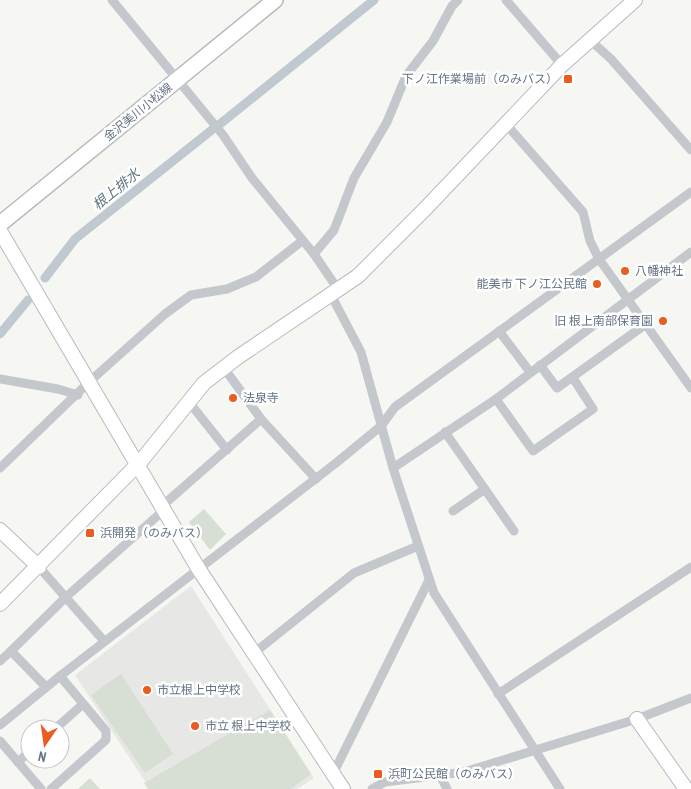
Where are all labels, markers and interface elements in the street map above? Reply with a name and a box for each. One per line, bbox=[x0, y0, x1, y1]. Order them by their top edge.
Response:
place label: 下ノ江作業場前（のみバス） bbox=[402, 71, 558, 86]
marker: 下ノ江作業場前（のみバス） bbox=[562, 73, 574, 85]
street label: 金沢美川小松線 bbox=[100, 79, 175, 144]
water label: 根上排水 bbox=[89, 163, 145, 214]
place label: 八幡神社 bbox=[635, 263, 683, 278]
marker: 八幡神社 bbox=[619, 265, 631, 277]
place label: 能美市 下ノ江公民館 bbox=[476, 276, 587, 291]
marker: 能美市 下ノ江公民館 bbox=[591, 278, 603, 290]
place label: 旧 根上南部保育園 bbox=[554, 313, 653, 328]
marker: 旧 根上南部保育園 bbox=[657, 315, 669, 327]
place label: 法泉寺 bbox=[243, 390, 279, 405]
marker: 法泉寺 bbox=[227, 392, 239, 404]
place label: 浜開発（のみバス） bbox=[100, 525, 208, 540]
marker: 浜開発（のみバス） bbox=[84, 527, 96, 539]
place label: 市立根上中学校 bbox=[157, 682, 241, 697]
marker: 市立根上中学校 bbox=[141, 684, 153, 696]
place label: 市立 根上中学校 bbox=[205, 718, 292, 733]
north arrow bbox=[20, 719, 70, 769]
marker: 市立 根上中学校 bbox=[189, 720, 201, 732]
text: N bbox=[36, 747, 48, 766]
place label: 浜町公民館（のみバス） bbox=[388, 766, 520, 781]
marker: 浜町公民館（のみバス） bbox=[372, 768, 384, 780]

